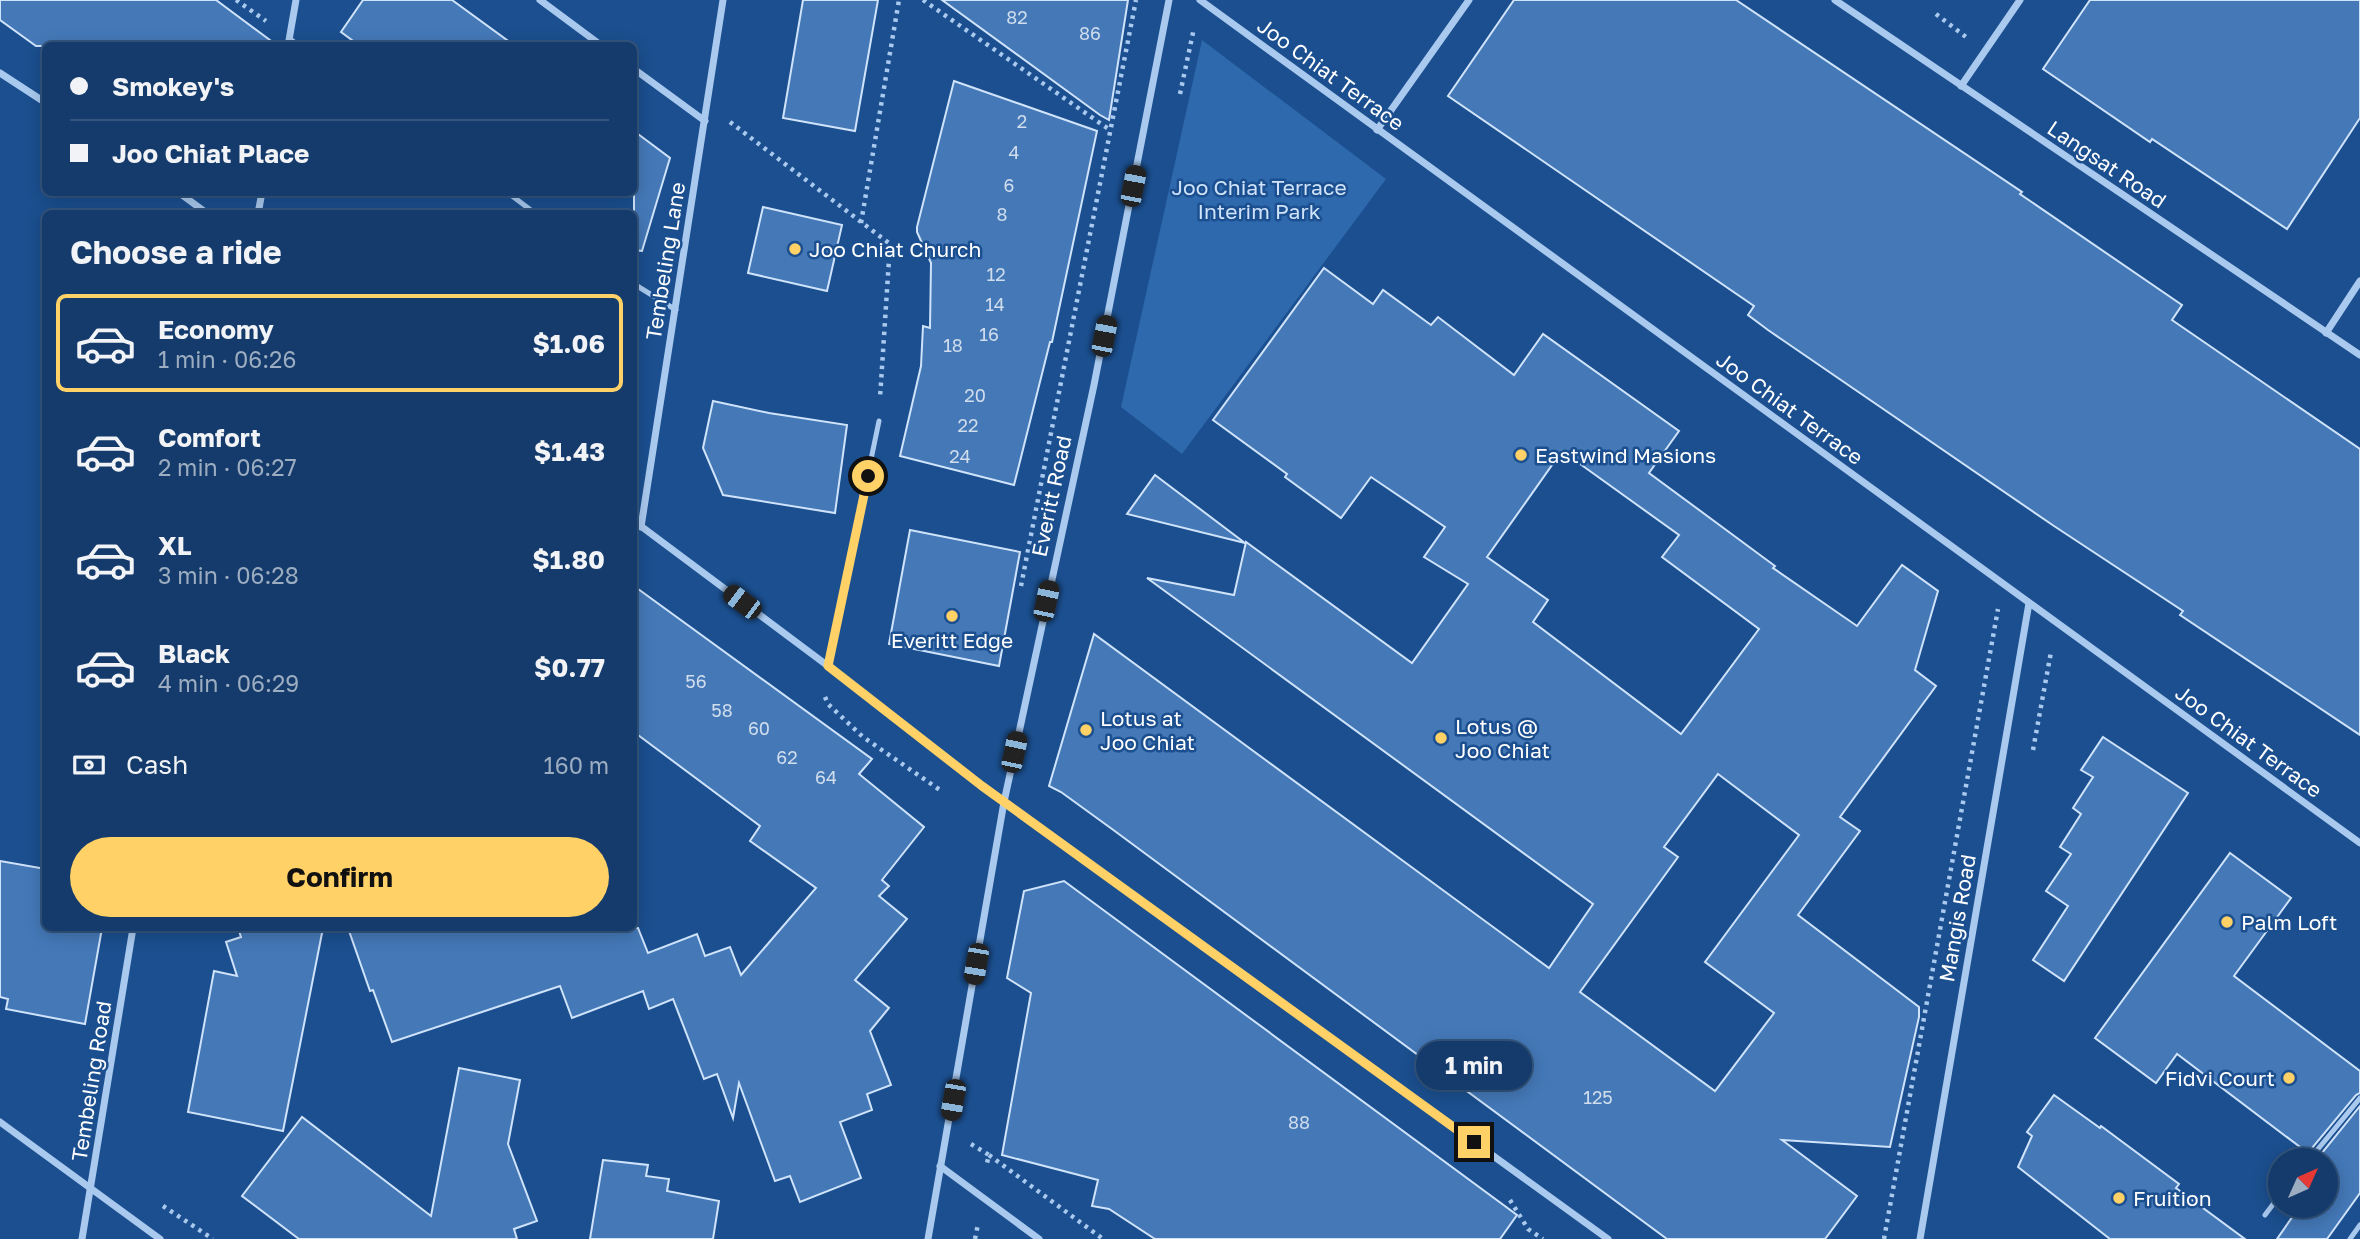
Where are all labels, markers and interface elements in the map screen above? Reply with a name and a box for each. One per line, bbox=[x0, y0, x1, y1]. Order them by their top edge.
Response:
house number: 82 bbox=[1006, 6, 1028, 28]
street label: Joo Chiat Terrace bbox=[1252, 12, 1410, 136]
house number: 86 bbox=[1079, 22, 1101, 44]
text: Smokey's bbox=[112, 71, 234, 102]
house number: 2 bbox=[1017, 110, 1027, 132]
street label: Langsat Road bbox=[2043, 115, 2171, 213]
text: Joo Chiat Place bbox=[112, 138, 309, 169]
house number: 4 bbox=[1009, 141, 1020, 163]
car bbox=[1119, 163, 1148, 209]
house number: 6 bbox=[1004, 174, 1014, 196]
park label: Joo Chiat Terrace Interim Park bbox=[1171, 174, 1347, 224]
street label: Tembeling Lane bbox=[640, 180, 690, 342]
house number: 8 bbox=[997, 203, 1007, 225]
text: Choose a ride bbox=[70, 233, 282, 271]
place label: Joo Chiat Church bbox=[809, 236, 981, 262]
marker: Joo Chiat Church bbox=[787, 241, 803, 257]
house number: 12 bbox=[986, 263, 1006, 285]
house number: 14 bbox=[985, 293, 1005, 315]
icon: car bbox=[74, 312, 137, 375]
car bbox=[1090, 313, 1119, 359]
text: Economy bbox=[158, 314, 274, 345]
house number: 16 bbox=[979, 323, 999, 345]
text: $1.06 bbox=[532, 328, 605, 359]
house number: 18 bbox=[943, 334, 963, 356]
text: 1 min · 06:26 bbox=[158, 345, 296, 373]
street label: Joo Chiat Terrace bbox=[1711, 346, 1869, 470]
house number: 20 bbox=[964, 384, 986, 406]
house number: 22 bbox=[958, 414, 978, 436]
icon: car bbox=[74, 420, 137, 483]
text: Comfort bbox=[158, 422, 261, 453]
street label: Everitt Road bbox=[1025, 433, 1077, 559]
text: $1.43 bbox=[534, 436, 605, 467]
place label: Eastwind Masions bbox=[1535, 442, 1716, 468]
house number: 24 bbox=[949, 445, 971, 467]
marker: Eastwind Masions bbox=[1513, 447, 1529, 463]
text: 2 min · 06:27 bbox=[158, 453, 297, 481]
route start bbox=[852, 460, 884, 492]
icon: car bbox=[74, 528, 137, 591]
text: XL bbox=[158, 530, 192, 561]
text: $1.80 bbox=[532, 544, 605, 575]
text: 3 min · 06:28 bbox=[158, 561, 299, 589]
car bbox=[1032, 578, 1061, 624]
car bbox=[719, 581, 766, 623]
marker: Everitt Edge bbox=[944, 608, 960, 624]
place label: Everitt Edge bbox=[891, 627, 1013, 653]
icon: car bbox=[74, 636, 137, 699]
text: Black bbox=[158, 638, 230, 669]
text: $0.77 bbox=[534, 652, 605, 683]
text: 4 min · 06:29 bbox=[158, 669, 299, 697]
house number: 56 bbox=[685, 670, 707, 692]
street label: Joo Chiat Terrace bbox=[2170, 679, 2328, 803]
house number: 58 bbox=[711, 699, 733, 721]
place label: Lotus at Joo Chiat bbox=[1100, 705, 1195, 755]
place label: Lotus @ Joo Chiat bbox=[1455, 713, 1550, 763]
house number: 60 bbox=[748, 717, 770, 739]
marker: Lotus at Joo Chiat bbox=[1078, 722, 1094, 738]
car bbox=[1000, 729, 1029, 775]
marker: Lotus @ Joo Chiat bbox=[1433, 730, 1449, 746]
icon: cash bbox=[70, 746, 108, 784]
house number: 62 bbox=[776, 746, 798, 768]
text: Cash bbox=[126, 749, 188, 780]
text: 160 m bbox=[544, 751, 609, 779]
house number: 64 bbox=[815, 766, 837, 788]
button: Confirm bbox=[70, 837, 609, 917]
street label: Mangis Road bbox=[1933, 852, 1981, 984]
place label: Palm Loft bbox=[2241, 909, 2337, 935]
marker: Palm Loft bbox=[2219, 914, 2235, 930]
car bbox=[963, 941, 990, 987]
street label: Tembeling Road bbox=[65, 999, 117, 1163]
callout: 1 min bbox=[1416, 1040, 1532, 1090]
text: 1 min bbox=[1445, 1051, 1503, 1079]
place label: Fidvi Court bbox=[2165, 1065, 2275, 1091]
marker: Fidvi Court bbox=[2281, 1070, 2297, 1086]
car bbox=[940, 1077, 967, 1123]
house number: 125 bbox=[1583, 1086, 1613, 1108]
house number: 88 bbox=[1288, 1111, 1310, 1133]
route end bbox=[1458, 1126, 1490, 1158]
north arrow bbox=[2268, 1148, 2338, 1218]
map controls bbox=[2268, 1148, 2338, 1218]
place label: Fruition bbox=[2133, 1185, 2212, 1211]
marker: Fruition bbox=[2111, 1190, 2127, 1206]

